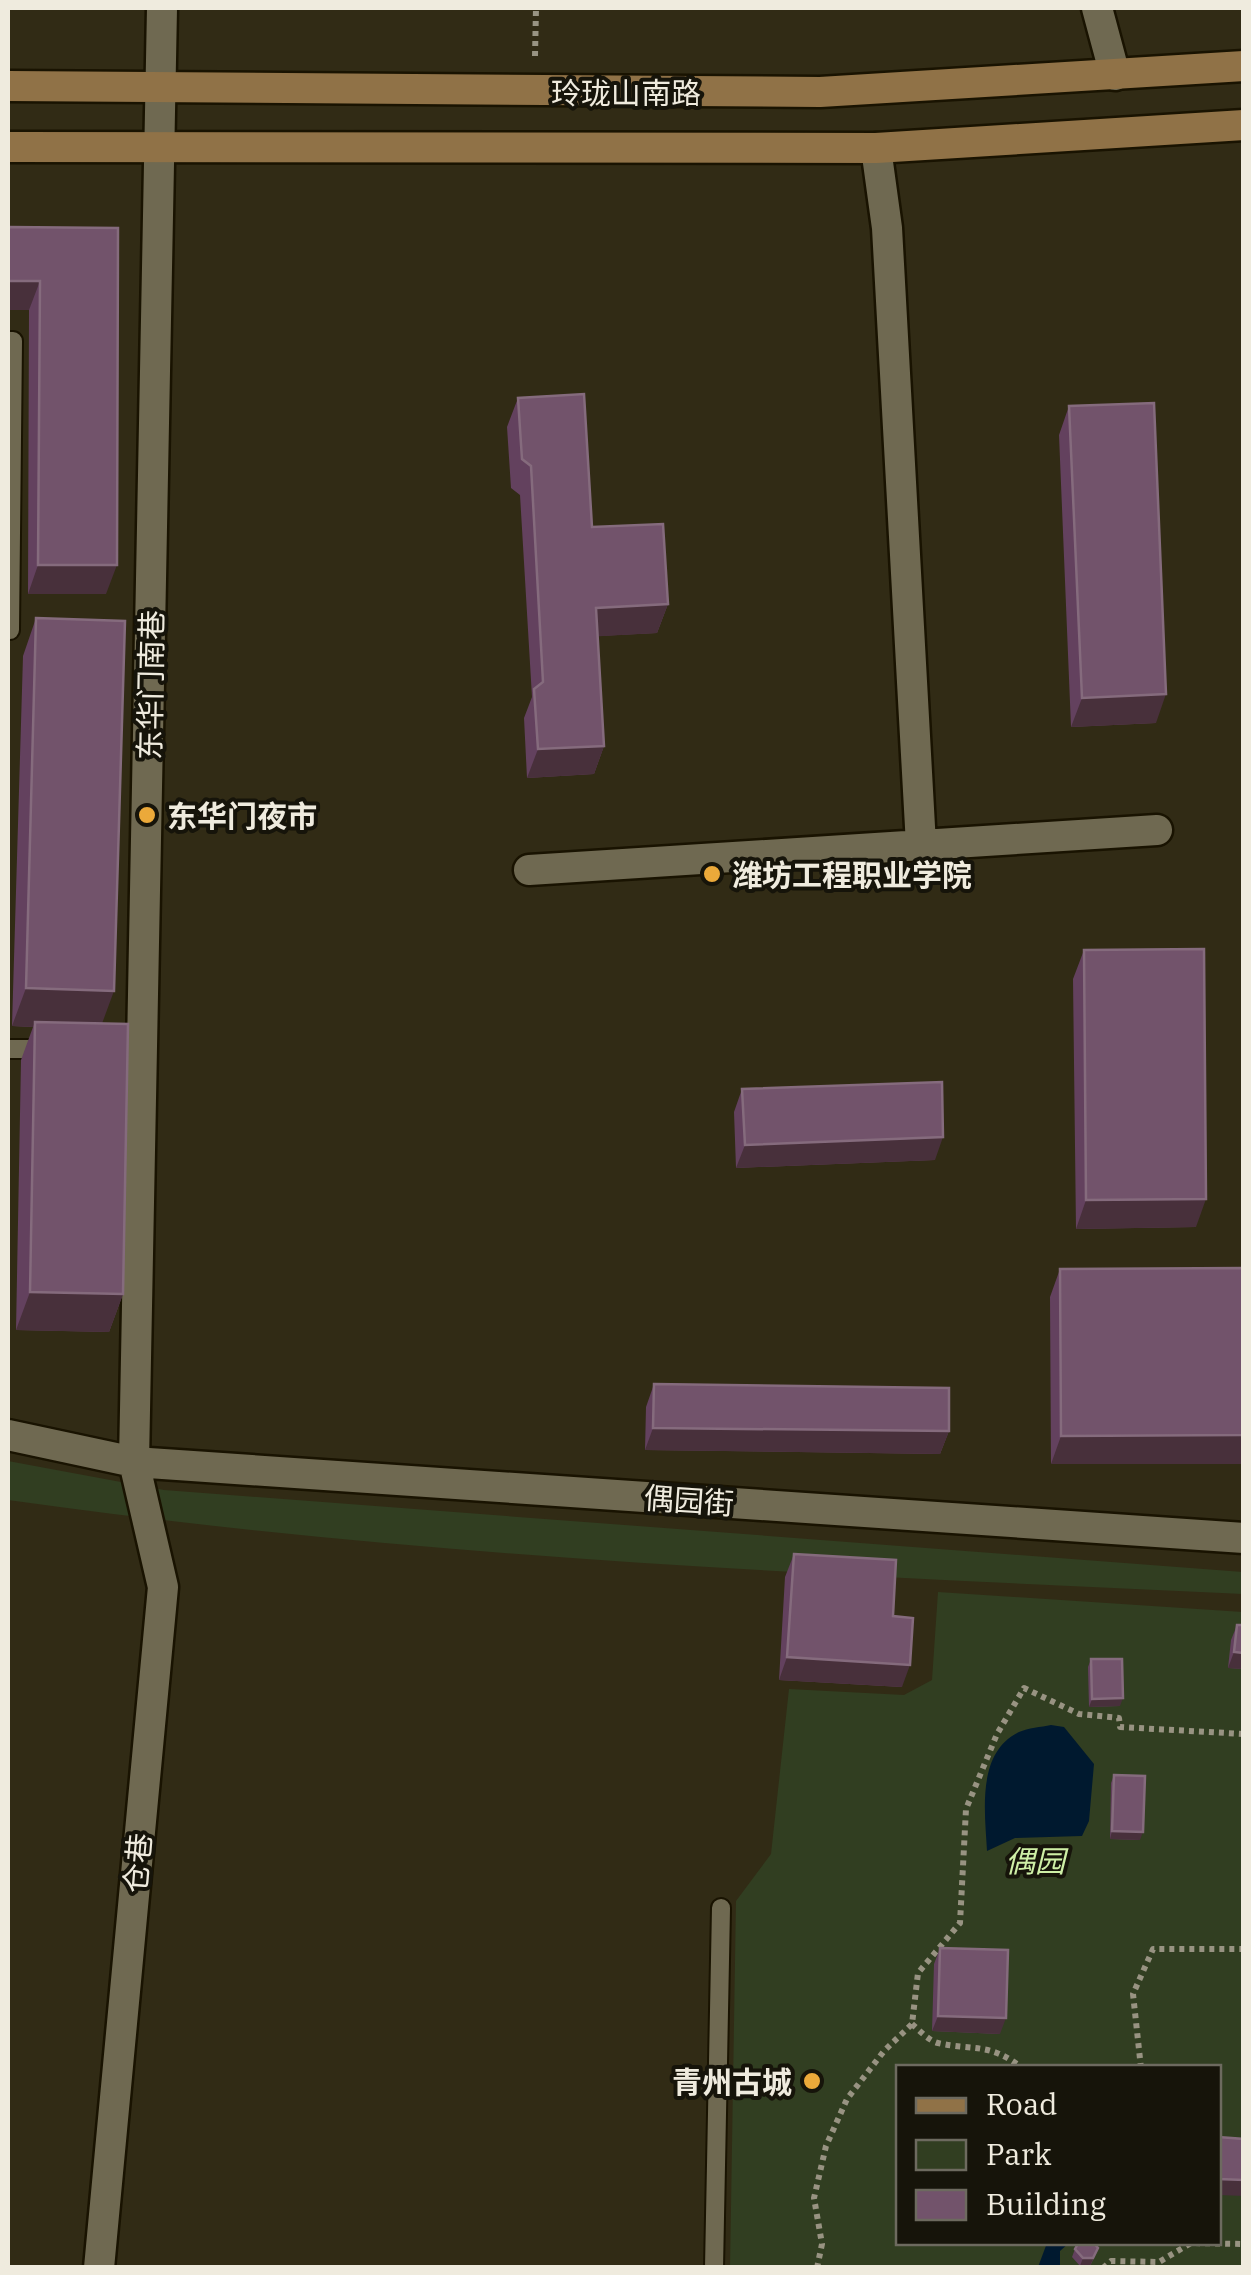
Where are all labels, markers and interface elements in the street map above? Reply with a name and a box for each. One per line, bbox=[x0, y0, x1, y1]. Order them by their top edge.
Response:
street label: 玲珑山南路 bbox=[551, 73, 701, 112]
street label: 东华门南巷 bbox=[129, 610, 171, 760]
place label: 东华门夜市 bbox=[167, 796, 317, 835]
marker: 东华门夜市 bbox=[136, 804, 158, 826]
place label: 潍坊工程职业学院 bbox=[732, 855, 972, 894]
marker: 潍坊工程职业学院 bbox=[701, 863, 723, 885]
street label: 偶园街 bbox=[643, 1477, 735, 1523]
street label: 仓巷 bbox=[115, 1831, 159, 1895]
park label: 偶园 bbox=[1005, 1841, 1069, 1880]
place label: 青州古城 bbox=[672, 2062, 792, 2101]
legend bbox=[896, 2065, 1221, 2245]
marker: 青州古城 bbox=[801, 2070, 823, 2092]
text: Road bbox=[986, 2084, 1058, 2123]
text: Park bbox=[986, 2134, 1052, 2173]
text: Building bbox=[986, 2184, 1106, 2223]

